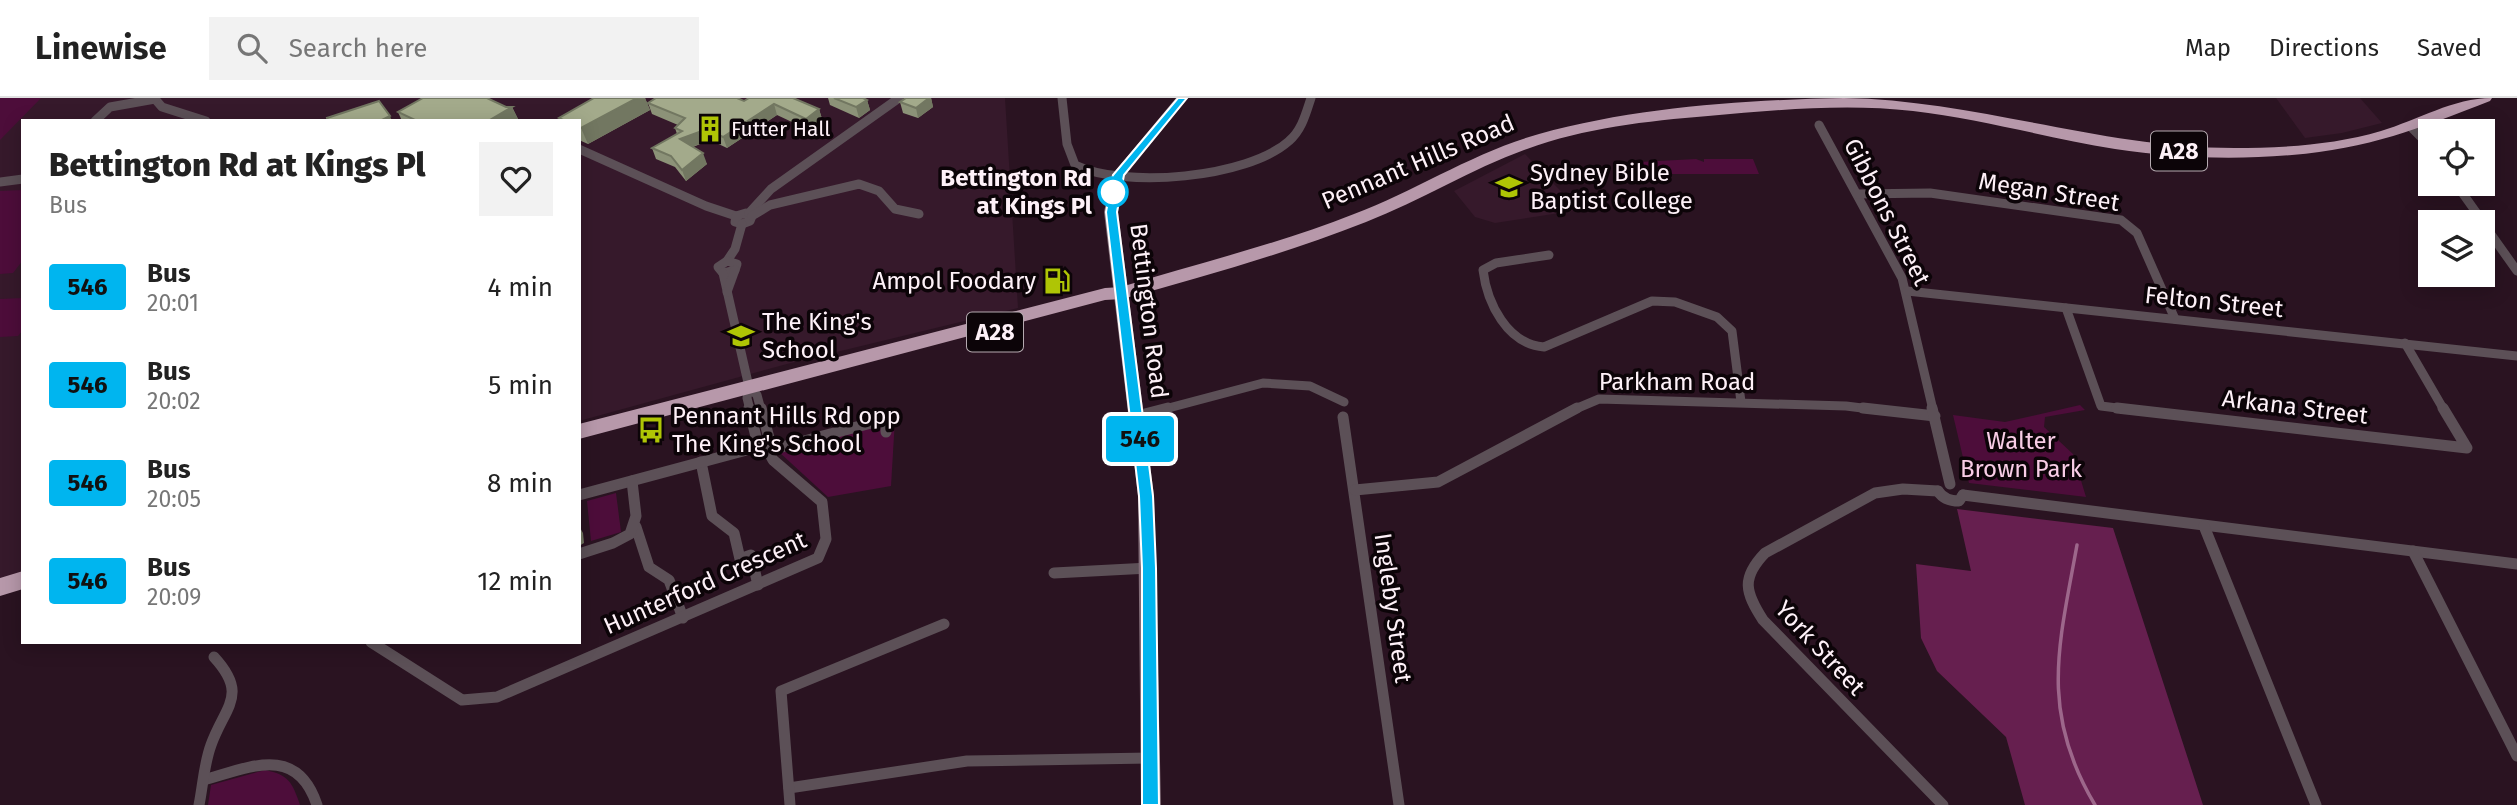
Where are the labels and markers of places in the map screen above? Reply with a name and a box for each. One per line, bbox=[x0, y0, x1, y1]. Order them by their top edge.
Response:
building icon: Futter Hall bbox=[695, 114, 725, 144]
place label: Futter Hall bbox=[731, 116, 831, 142]
place label: Sydney Bible Baptist College bbox=[1530, 159, 1693, 215]
place label: Bettington Rd at Kings Pl bbox=[940, 164, 1093, 220]
school or university icon: Sydney Bible Baptist College bbox=[1494, 172, 1524, 202]
marker: Bettington Rd at Kings Pl bbox=[1098, 177, 1128, 207]
fuel station icon: Ampol Foodary bbox=[1042, 266, 1072, 296]
place label: Ampol Foodary bbox=[873, 267, 1036, 295]
place label: The King's School bbox=[762, 308, 872, 364]
school or university icon: The King's School bbox=[726, 321, 756, 351]
place label: Pennant Hills Rd opp The King's School bbox=[672, 402, 901, 458]
bus stop icon: Pennant Hills Rd opp The King's School bbox=[636, 415, 666, 445]

